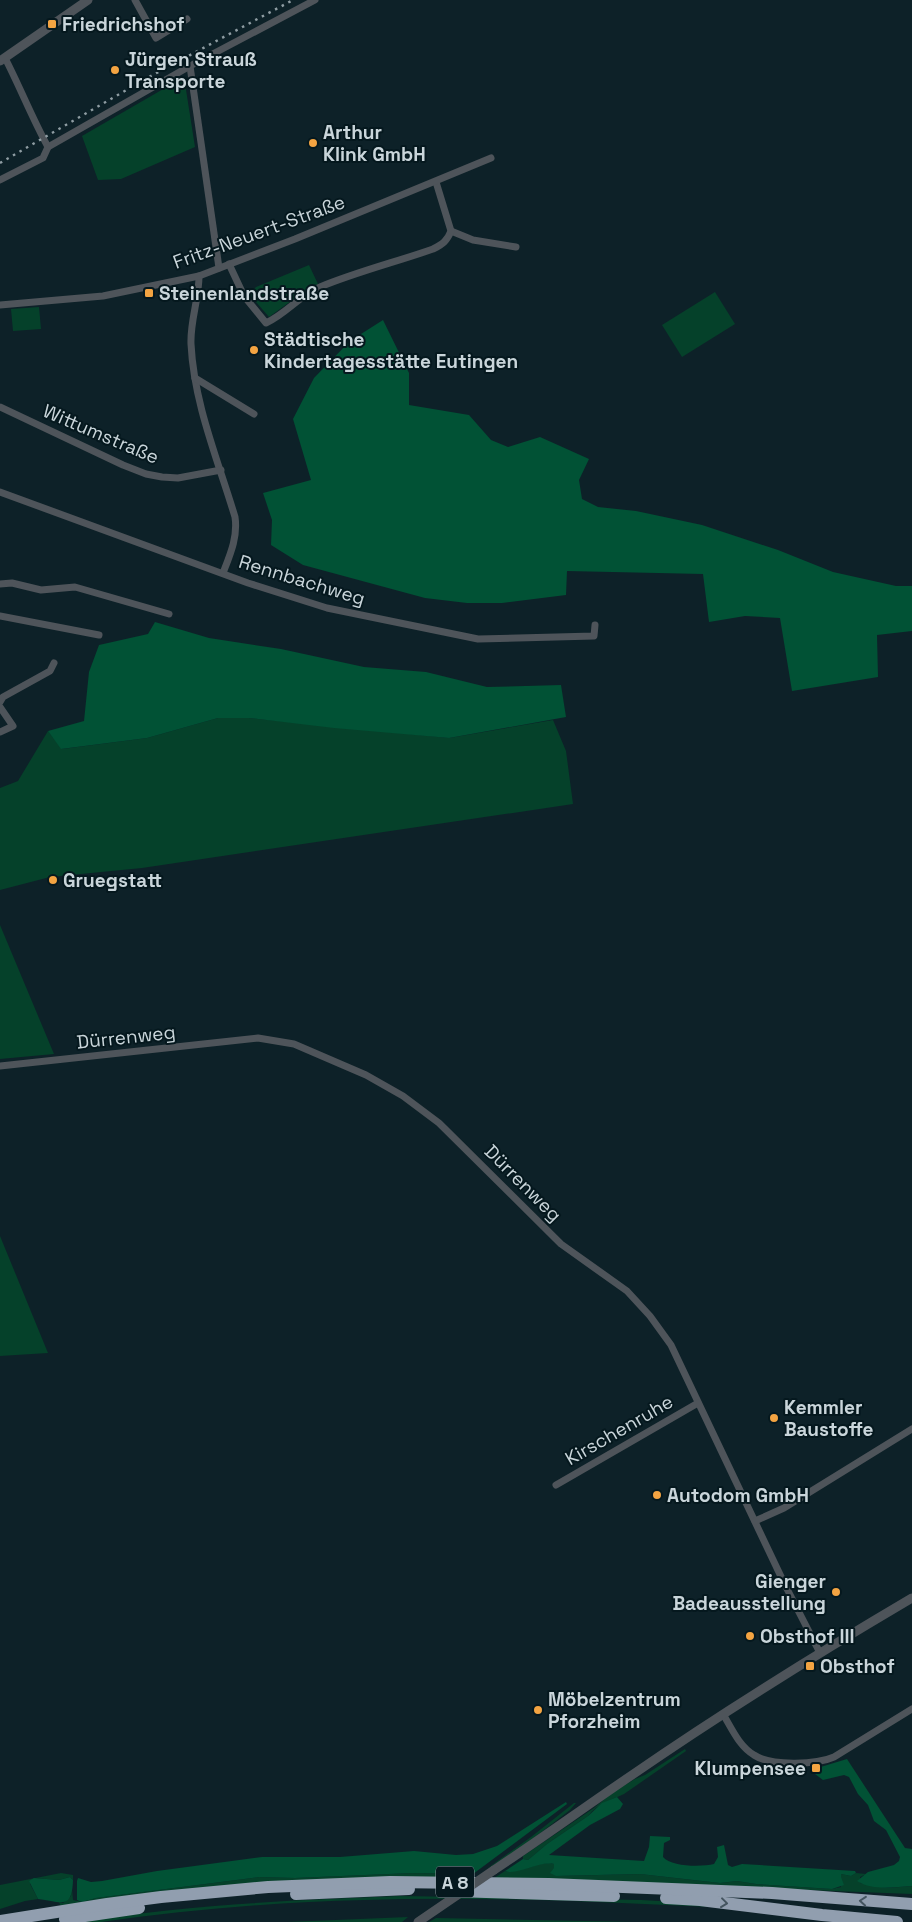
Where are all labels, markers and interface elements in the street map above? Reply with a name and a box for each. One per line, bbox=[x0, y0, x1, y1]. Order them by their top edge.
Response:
place label: Friedrichshof bbox=[62, 12, 185, 37]
marker: Friedrichshof bbox=[46, 18, 58, 30]
place label: Jürgen Strauß Transporte bbox=[125, 47, 257, 94]
marker: Jürgen Strauß Transporte bbox=[109, 64, 121, 76]
place label: Arthur Klink GmbH bbox=[323, 120, 426, 167]
marker: Arthur Klink GmbH bbox=[307, 137, 319, 149]
street label: Fritz-Neuert-Straße bbox=[170, 189, 348, 275]
place label: Steinenlandstraße bbox=[159, 281, 329, 306]
marker: Steinenlandstraße bbox=[143, 287, 155, 299]
place label: Städtische Kindertagesstätte Eutingen bbox=[264, 327, 518, 374]
marker: Städtische Kindertagesstätte Eutingen bbox=[248, 344, 260, 356]
street label: Wittumstraße bbox=[39, 398, 163, 470]
street label: Rennbachweg bbox=[236, 549, 368, 611]
place label: Gruegstatt bbox=[63, 868, 162, 893]
marker: Gruegstatt bbox=[47, 874, 59, 886]
street label: Dürrenweg bbox=[75, 1019, 177, 1055]
street label: Dürrenweg bbox=[479, 1139, 567, 1227]
street label: Kirschenruhe bbox=[560, 1389, 678, 1471]
place label: Kemmler Baustoffe bbox=[784, 1395, 874, 1442]
marker: Kemmler Baustoffe bbox=[768, 1412, 780, 1424]
place label: Autodom GmbH bbox=[667, 1483, 809, 1508]
marker: Autodom GmbH bbox=[651, 1489, 663, 1501]
place label: Gienger Badeausstellung bbox=[672, 1569, 826, 1616]
marker: Gienger Badeausstellung bbox=[830, 1586, 842, 1598]
place label: Obsthof III bbox=[760, 1624, 855, 1649]
marker: Obsthof III bbox=[744, 1630, 756, 1642]
place label: Obsthof bbox=[820, 1654, 895, 1679]
marker: Obsthof bbox=[804, 1660, 816, 1672]
place label: Möbelzentrum Pforzheim bbox=[548, 1687, 681, 1734]
marker: Möbelzentrum Pforzheim bbox=[532, 1704, 544, 1716]
place label: Klumpensee bbox=[694, 1756, 806, 1781]
marker: Klumpensee bbox=[810, 1762, 822, 1774]
road number: A 8 bbox=[436, 1866, 474, 1898]
one-way arrow bbox=[859, 1896, 867, 1907]
one-way arrow bbox=[721, 1897, 729, 1908]

